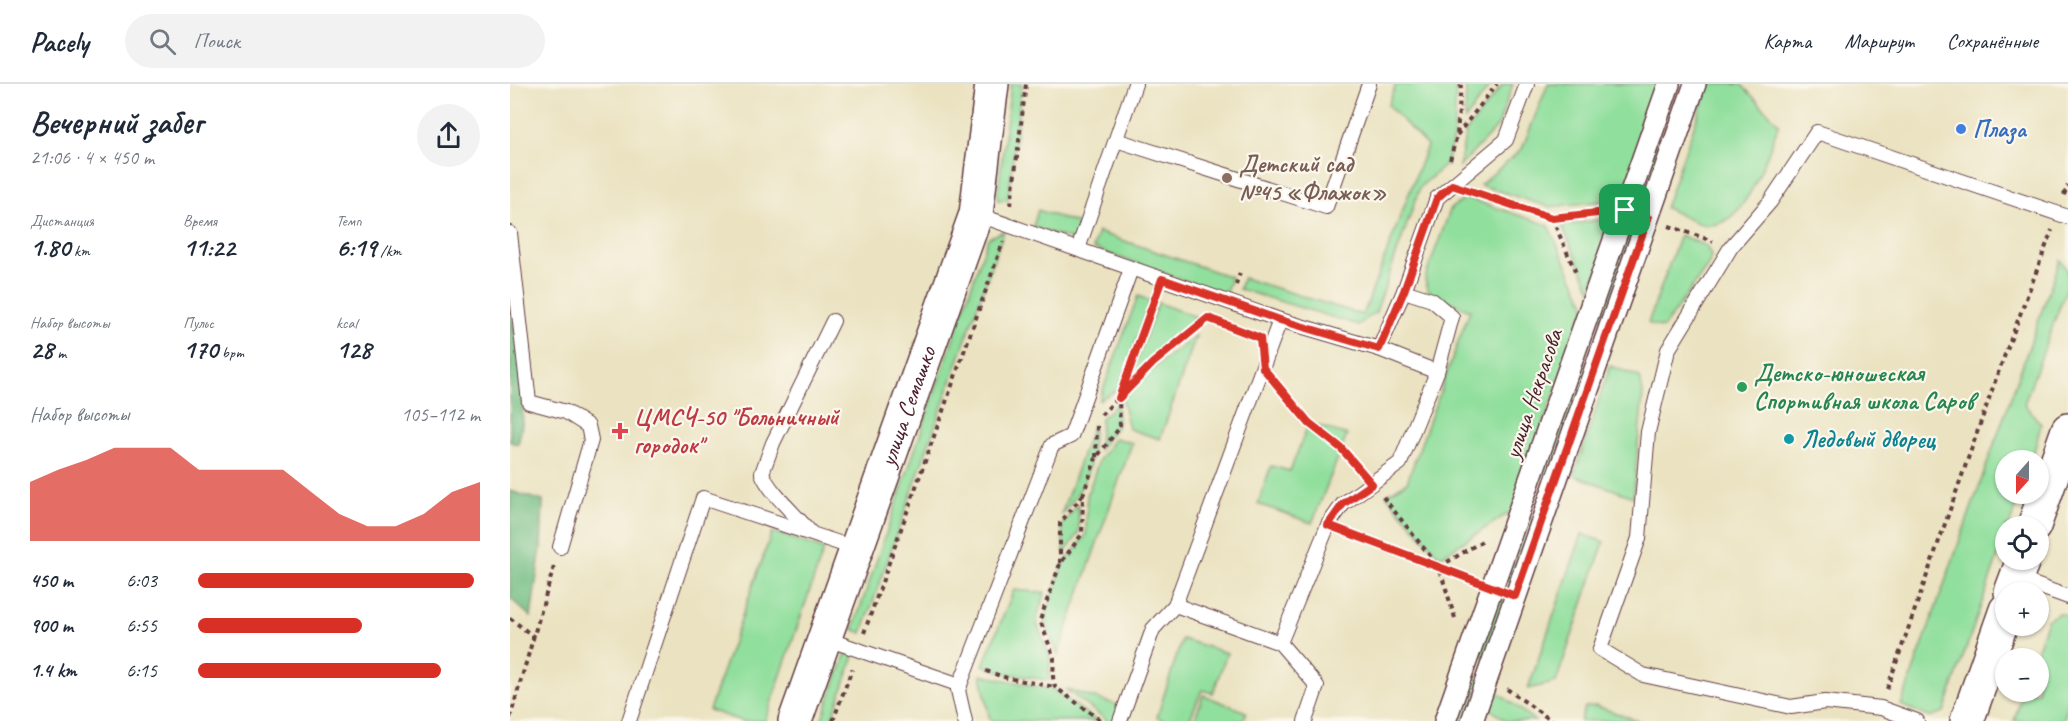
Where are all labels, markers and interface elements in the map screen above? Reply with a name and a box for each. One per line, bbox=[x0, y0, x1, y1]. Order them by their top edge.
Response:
search box bbox=[125, 14, 545, 68]
text: Pacely bbox=[30, 24, 89, 59]
icon: search bbox=[146, 25, 179, 58]
text: Поиск bbox=[194, 27, 240, 55]
text: Карта bbox=[1763, 28, 1812, 54]
text: Маршрут bbox=[1845, 28, 1914, 54]
text: Сохранённые bbox=[1947, 28, 2038, 54]
text: Вечерний забег bbox=[30, 101, 203, 143]
button: share bbox=[417, 104, 480, 167]
place label: Плаза bbox=[1973, 114, 2028, 145]
marker: Плаза bbox=[1954, 122, 1968, 136]
text: 21:06 · 4 × 450 m bbox=[30, 145, 154, 170]
place label: Детский сад №45 «Флажок» bbox=[1239, 149, 1387, 207]
marker: Детский сад №45 «Флажок» bbox=[1220, 171, 1234, 185]
pin bbox=[1599, 184, 1650, 235]
icon: arrive bbox=[1608, 193, 1641, 226]
text: Дистанция bbox=[30, 211, 94, 231]
text: Время bbox=[183, 211, 217, 231]
text: Темп bbox=[336, 211, 362, 231]
text: 1.80 bbox=[30, 231, 70, 264]
text: 11:22 bbox=[183, 231, 235, 264]
text: 6:19 bbox=[336, 231, 376, 264]
text: km bbox=[70, 241, 90, 261]
text: /km bbox=[376, 241, 401, 261]
text: Набор высоты bbox=[30, 313, 109, 333]
text: Пульс bbox=[183, 313, 214, 333]
text: kcal bbox=[336, 313, 357, 333]
street label: улица Некрасова bbox=[1496, 324, 1570, 465]
text: 28 bbox=[30, 333, 53, 366]
text: 170 bbox=[183, 333, 218, 366]
text: 128 bbox=[336, 333, 371, 366]
street label: улица Семашко bbox=[872, 341, 943, 472]
text: m bbox=[53, 343, 66, 363]
text: bpm bbox=[218, 343, 244, 363]
place label: Детско-юношеская Спортивная школа Саров bbox=[1754, 358, 1979, 416]
marker: Детско-юношеская Спортивная школа Саров bbox=[1735, 380, 1749, 394]
text: Набор высоты bbox=[30, 402, 129, 427]
text: 105–112 m bbox=[401, 402, 480, 427]
place label: ЦМСЧ-50 "Больничный городок" bbox=[634, 402, 840, 460]
marker: ЦМСЧ-50 "Больничный городок" bbox=[611, 422, 629, 440]
place label: Ледовый дворец bbox=[1801, 424, 1937, 454]
marker: Ледовый дворец bbox=[1782, 432, 1796, 446]
north arrow bbox=[1995, 450, 2049, 504]
map controls bbox=[1995, 450, 2049, 702]
button: locate bbox=[1995, 516, 2049, 570]
text: 450 m bbox=[30, 568, 73, 593]
text: 6:03 bbox=[126, 568, 157, 593]
button: + bbox=[1995, 582, 2049, 636]
text: 900 m bbox=[30, 613, 73, 638]
text: 6:55 bbox=[126, 613, 157, 638]
button: − bbox=[1995, 648, 2049, 702]
text: 1.4 km bbox=[30, 658, 77, 683]
text: 6:15 bbox=[126, 658, 157, 683]

